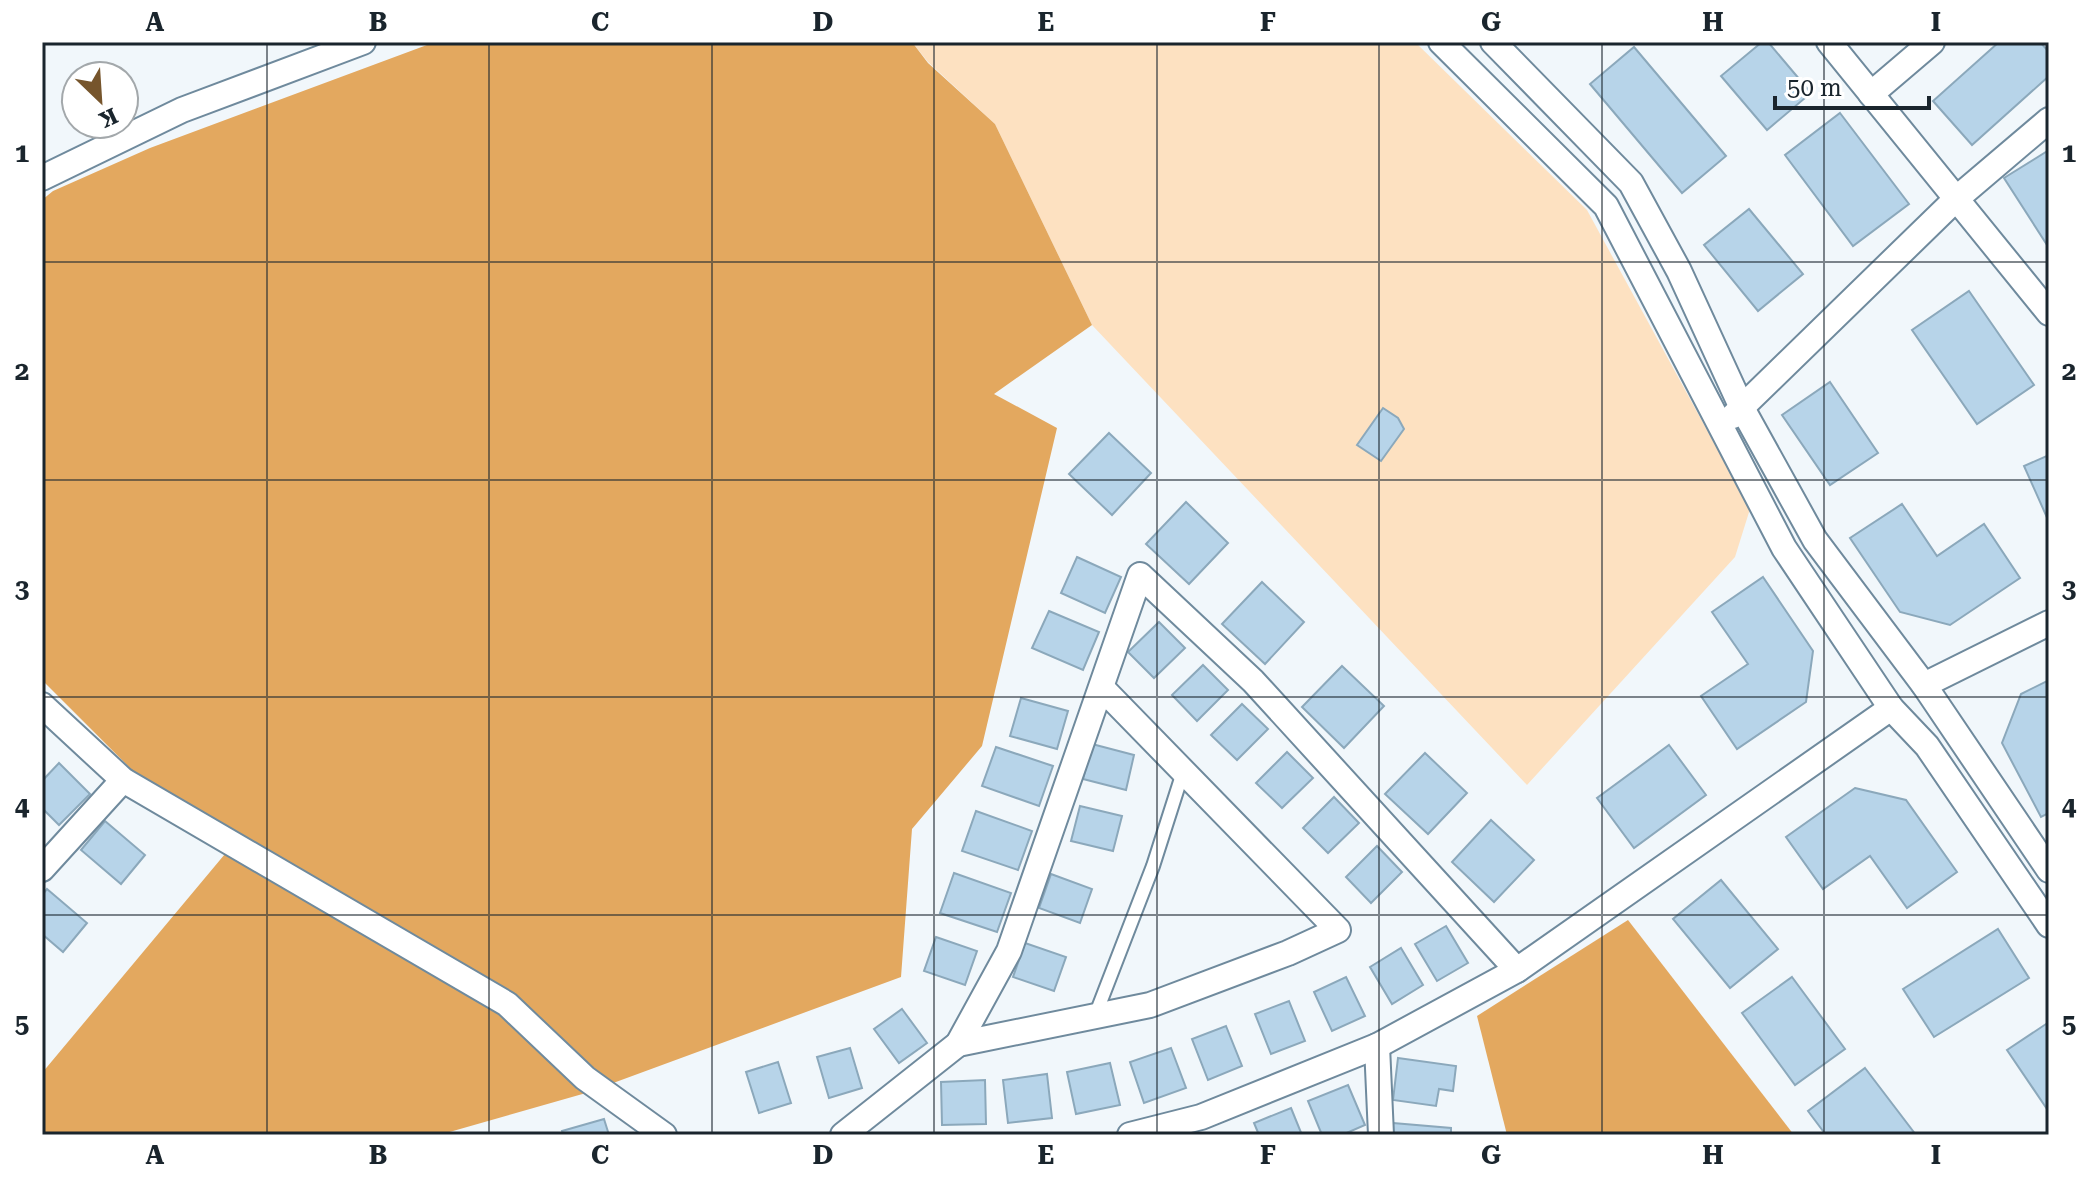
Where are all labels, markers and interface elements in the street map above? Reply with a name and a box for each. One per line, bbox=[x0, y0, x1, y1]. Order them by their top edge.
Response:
text: A bbox=[146, 7, 165, 37]
text: B bbox=[369, 7, 387, 37]
text: C bbox=[591, 7, 609, 37]
text: D bbox=[813, 7, 833, 37]
text: E bbox=[1038, 7, 1054, 37]
text: F bbox=[1260, 7, 1276, 37]
text: G bbox=[1481, 7, 1501, 37]
text: H bbox=[1702, 7, 1724, 37]
text: I bbox=[1931, 7, 1941, 37]
north arrow bbox=[60, 60, 140, 140]
scale bar bbox=[1775, 60, 1929, 110]
text: 50 m bbox=[1787, 74, 1842, 102]
text: K bbox=[95, 103, 121, 133]
text: 1 bbox=[15, 138, 29, 168]
text: 1 bbox=[2062, 138, 2076, 168]
text: 2 bbox=[15, 356, 29, 386]
text: 2 bbox=[2062, 356, 2076, 386]
text: 3 bbox=[15, 574, 29, 604]
text: 3 bbox=[2062, 574, 2076, 604]
text: 4 bbox=[15, 791, 30, 821]
text: 4 bbox=[2062, 791, 2077, 821]
text: 5 bbox=[15, 1009, 29, 1039]
text: 5 bbox=[2062, 1009, 2076, 1039]
text: A bbox=[146, 1140, 165, 1170]
text: B bbox=[369, 1140, 387, 1170]
text: C bbox=[591, 1140, 609, 1170]
text: D bbox=[813, 1140, 833, 1170]
text: E bbox=[1038, 1140, 1054, 1170]
text: F bbox=[1260, 1140, 1276, 1170]
text: G bbox=[1481, 1140, 1501, 1170]
text: H bbox=[1702, 1140, 1724, 1170]
text: I bbox=[1931, 1140, 1941, 1170]

